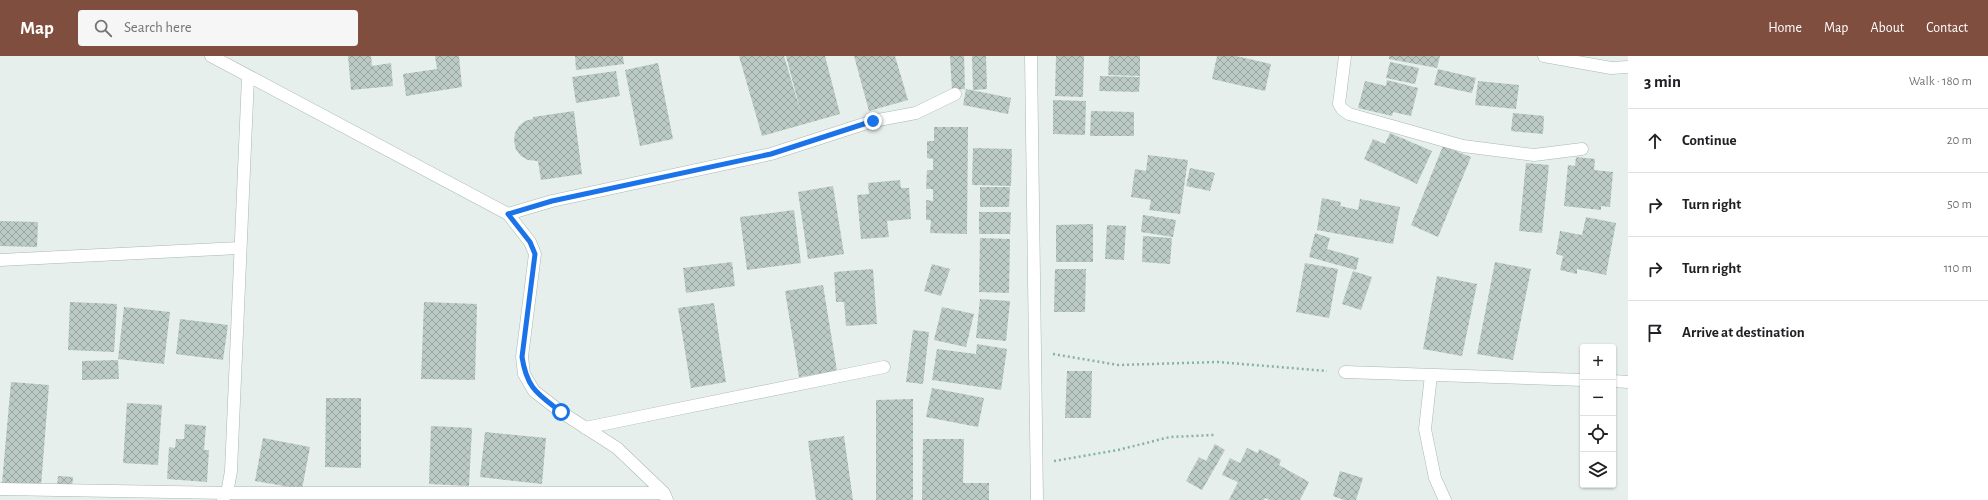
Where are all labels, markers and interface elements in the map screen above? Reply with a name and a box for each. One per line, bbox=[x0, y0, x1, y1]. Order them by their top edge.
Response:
search box bbox=[78, 10, 358, 46]
icon: search bbox=[92, 17, 114, 39]
text: Map bbox=[20, 19, 54, 38]
text: Search here bbox=[124, 20, 192, 35]
text: Home bbox=[1768, 21, 1802, 35]
text: Map bbox=[1824, 21, 1848, 35]
text: About bbox=[1870, 21, 1904, 35]
text: Contact bbox=[1926, 21, 1968, 35]
text: 3 min bbox=[1644, 73, 1681, 90]
text: Walk · 180 m bbox=[1909, 75, 1972, 88]
route end bbox=[864, 112, 882, 130]
icon: ahead bbox=[1644, 130, 1666, 152]
text: Continue bbox=[1682, 133, 1737, 148]
text: 20 m bbox=[1947, 134, 1972, 147]
icon: right bbox=[1644, 194, 1666, 216]
text: Turn right bbox=[1682, 197, 1741, 212]
text: 50 m bbox=[1947, 198, 1972, 211]
icon: right bbox=[1644, 258, 1666, 280]
text: Turn right bbox=[1682, 261, 1741, 276]
text: 110 m bbox=[1944, 262, 1972, 275]
icon: arrive bbox=[1644, 322, 1666, 344]
text: Arrive at destination bbox=[1682, 325, 1805, 340]
map controls bbox=[1580, 344, 1616, 488]
button: + bbox=[1580, 344, 1616, 380]
button: − bbox=[1580, 380, 1616, 416]
route start bbox=[552, 403, 570, 421]
button: locate bbox=[1580, 416, 1616, 452]
button: layers bbox=[1580, 452, 1616, 488]

